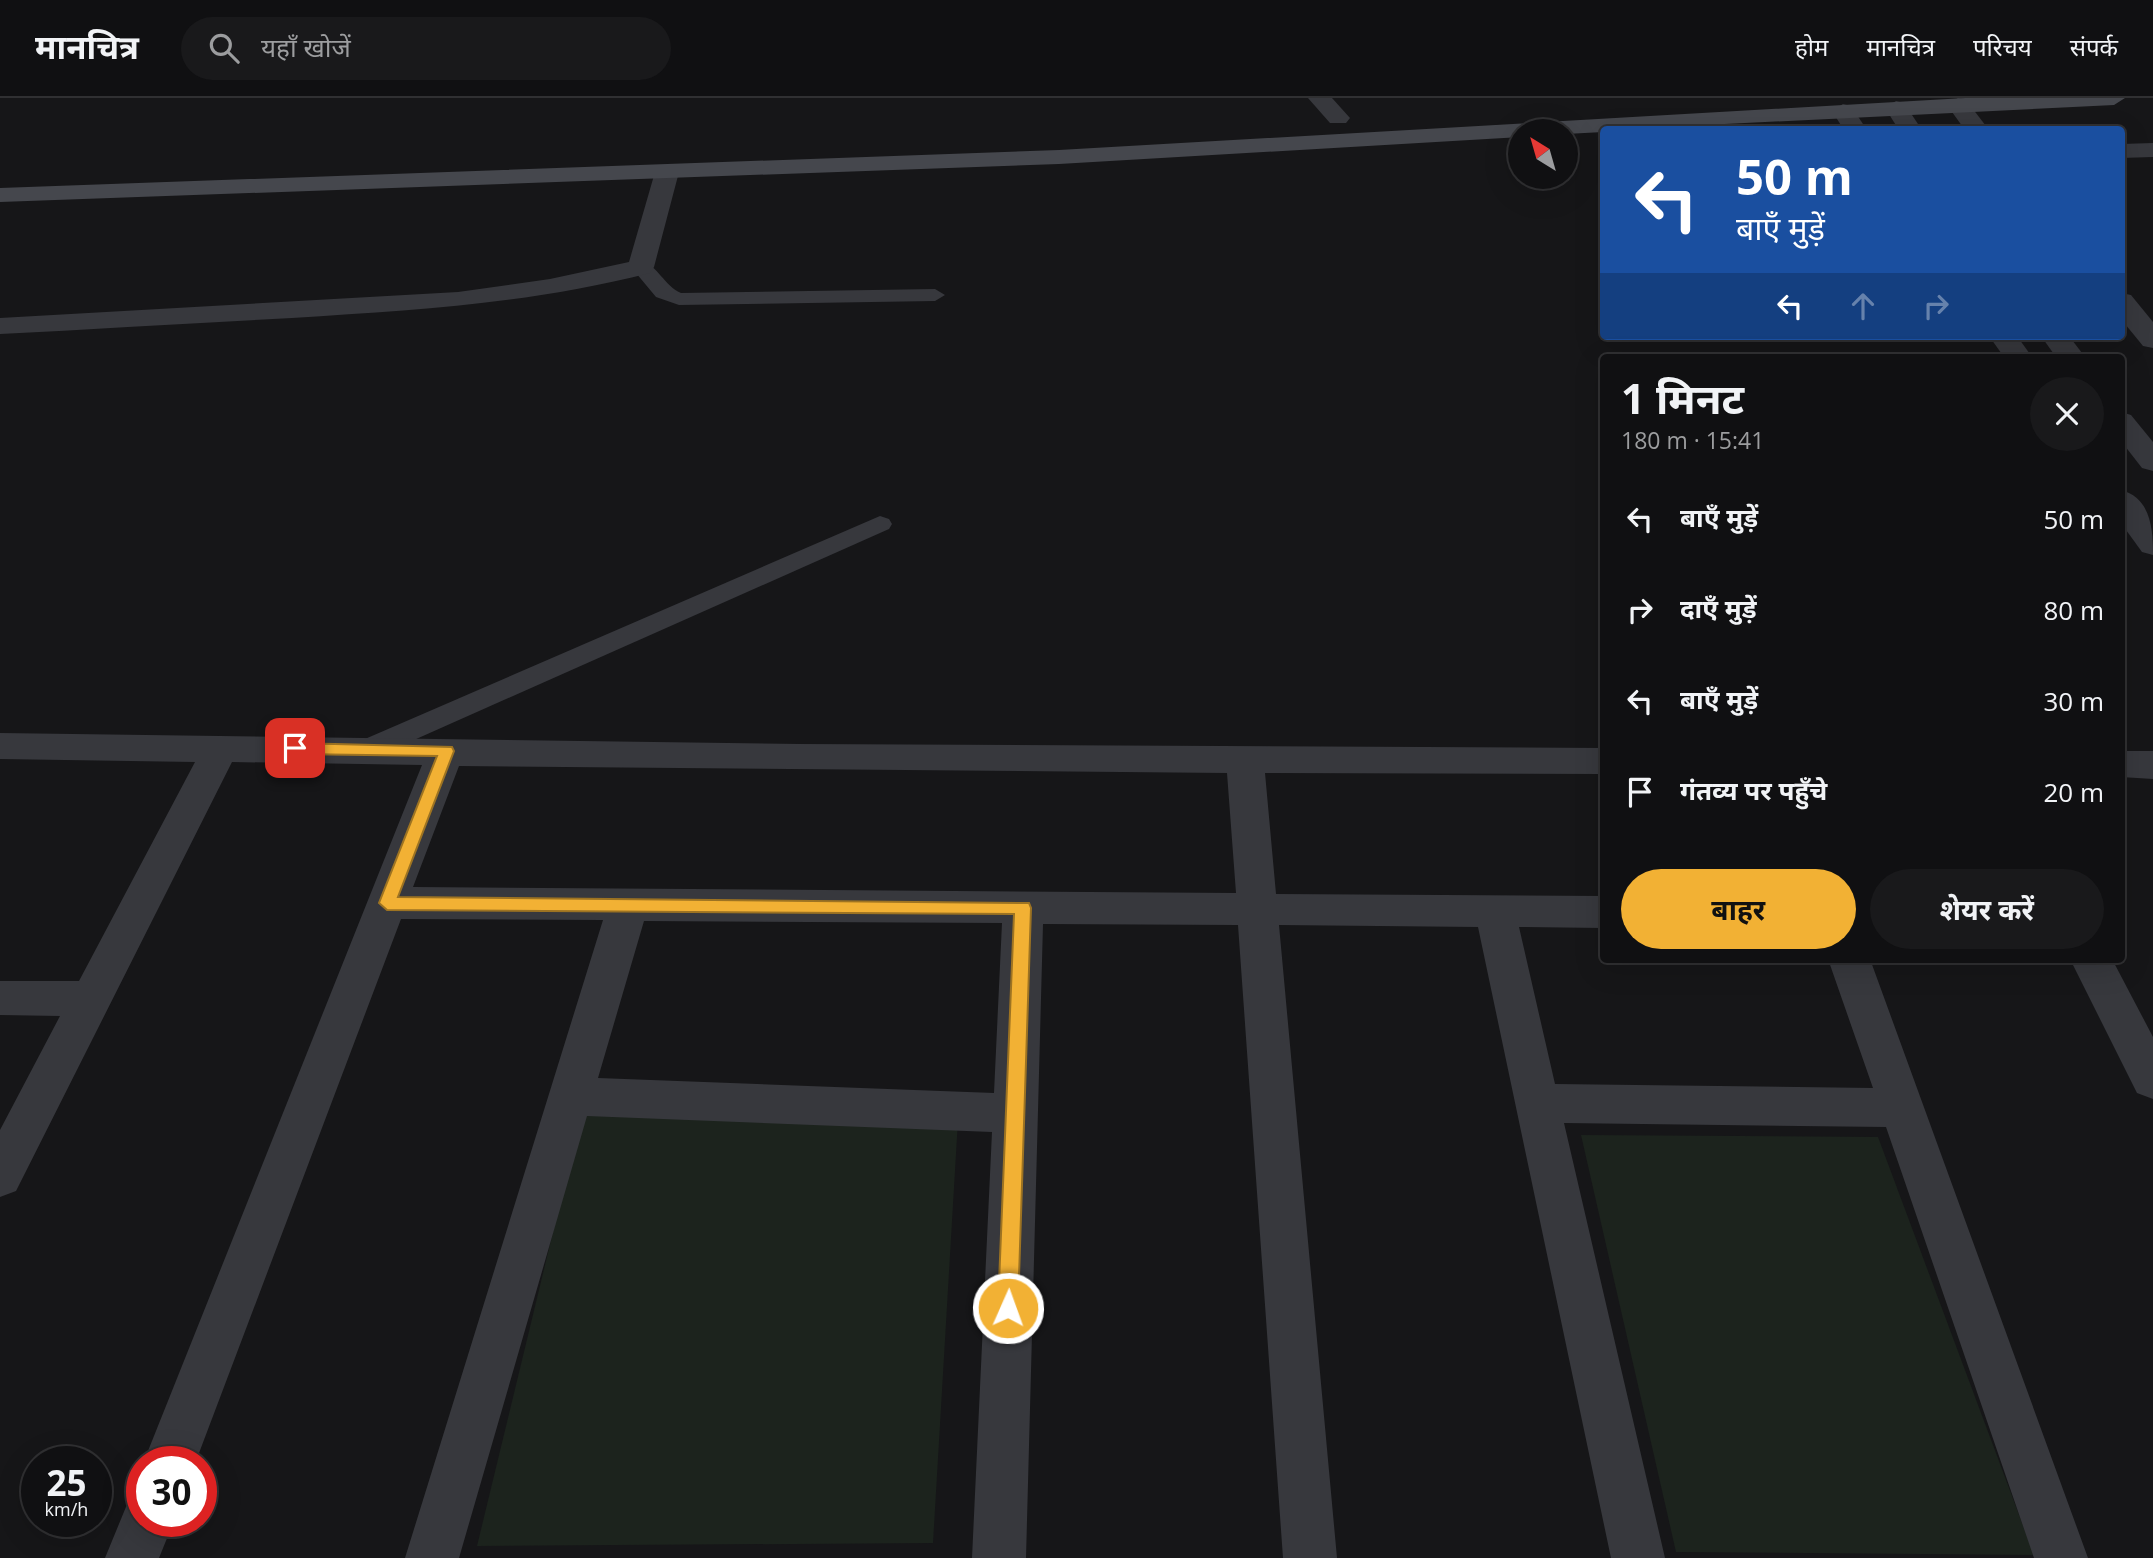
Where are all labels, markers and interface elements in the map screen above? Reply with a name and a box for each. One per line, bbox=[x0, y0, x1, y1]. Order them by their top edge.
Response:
search box bbox=[181, 17, 671, 80]
text: मानचित्र bbox=[35, 24, 139, 69]
icon: search bbox=[205, 29, 243, 67]
text: यहाँ खोजें bbox=[261, 29, 351, 65]
text: होम bbox=[1795, 30, 1828, 63]
text: मानचित्र bbox=[1866, 30, 1935, 63]
text: परिचय bbox=[1973, 30, 2032, 63]
text: संपर्क bbox=[2070, 30, 2118, 63]
north arrow bbox=[1508, 119, 1578, 189]
map controls bbox=[1508, 119, 1578, 189]
text: 50 m bbox=[1736, 143, 1853, 209]
icon: left bbox=[1621, 154, 1712, 245]
text: बाएँ मुड़ें bbox=[1736, 206, 1825, 249]
icon: left bbox=[1771, 287, 1809, 325]
icon: ahead bbox=[1844, 287, 1882, 325]
icon: right bbox=[1917, 287, 1955, 325]
text: 1 मिनट bbox=[1621, 369, 1744, 426]
button: close bbox=[2030, 377, 2104, 451]
text: 180 m · 15:41 bbox=[1621, 424, 1764, 456]
text: बाएँ मुड़ें bbox=[1680, 499, 1758, 535]
icon: left bbox=[1621, 500, 1659, 538]
text: 50 m bbox=[2043, 501, 2104, 537]
text: दाएँ मुड़ें bbox=[1680, 590, 1757, 626]
icon: right bbox=[1621, 591, 1659, 629]
text: 80 m bbox=[2043, 592, 2104, 628]
text: बाएँ मुड़ें bbox=[1680, 681, 1758, 717]
icon: left bbox=[1621, 682, 1659, 720]
text: 30 m bbox=[2043, 683, 2104, 719]
pin bbox=[265, 718, 325, 778]
icon: arrive bbox=[276, 729, 314, 767]
text: गंतव्य पर पहुँचे bbox=[1680, 772, 1827, 808]
icon: arrive bbox=[1621, 773, 1659, 811]
text: 20 m bbox=[2043, 774, 2104, 810]
button: बाहर bbox=[1621, 869, 1856, 949]
button: शेयर करें bbox=[1870, 869, 2104, 949]
position arrow bbox=[971, 1271, 1045, 1345]
speed limit sign: 30 bbox=[126, 1446, 217, 1537]
text: 25 bbox=[46, 1459, 87, 1506]
text: km/h bbox=[45, 1497, 88, 1521]

